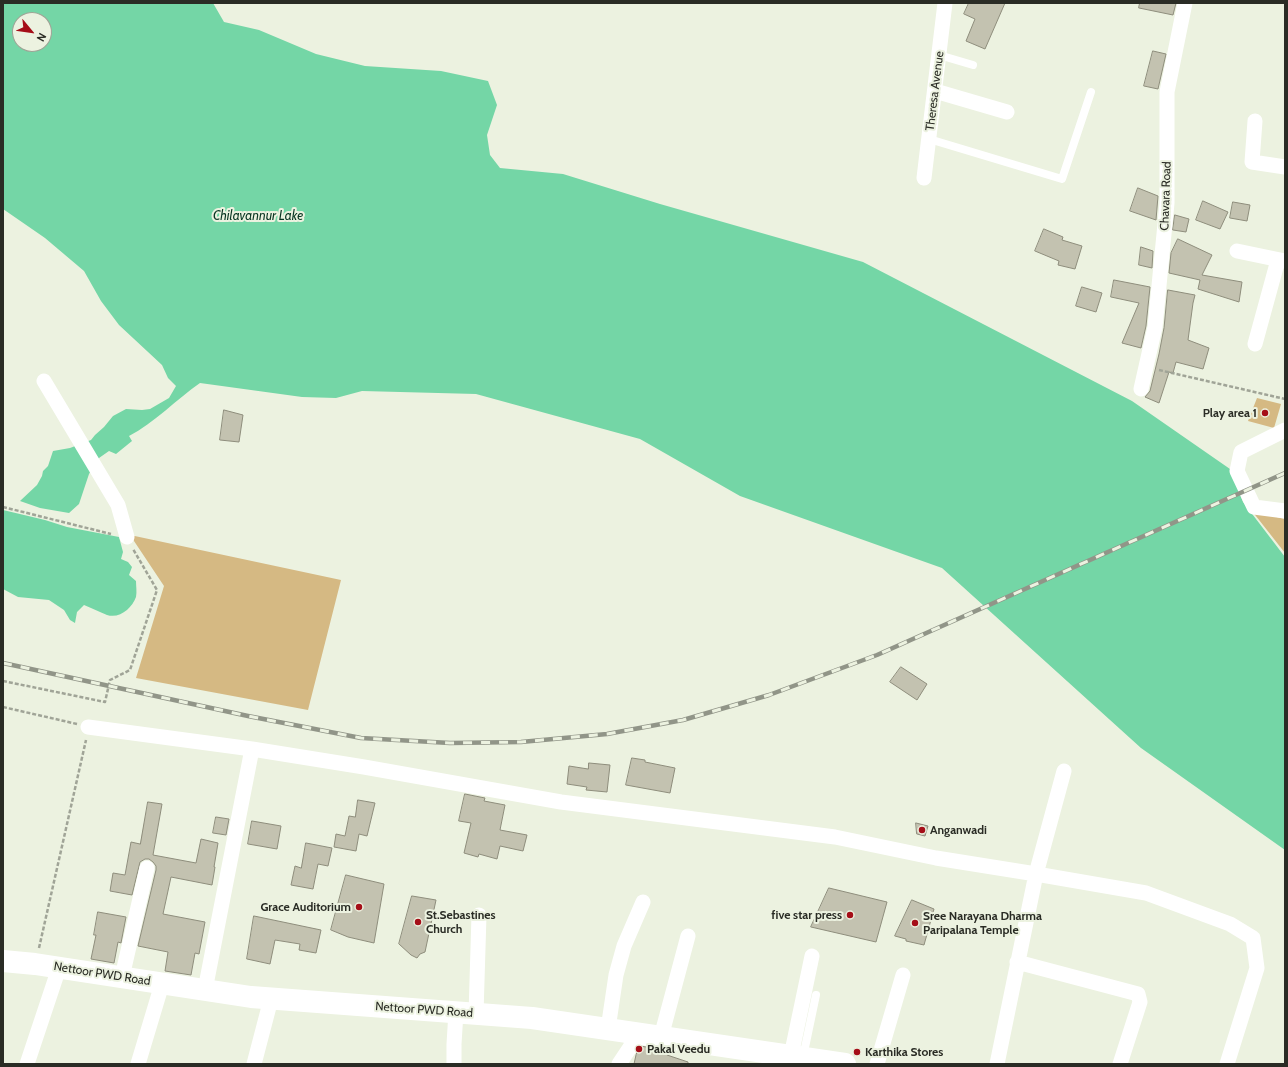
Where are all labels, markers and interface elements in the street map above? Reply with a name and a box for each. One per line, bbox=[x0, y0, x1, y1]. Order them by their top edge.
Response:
north arrow bbox=[12, 12, 52, 52]
text: N bbox=[34, 31, 50, 44]
street label: Theresa Avenue bbox=[923, 50, 947, 132]
street label: Chavara Road bbox=[1158, 161, 1174, 231]
water label: Chilavannur Lake bbox=[213, 208, 303, 224]
place label: Play area 1 bbox=[1203, 406, 1257, 420]
marker: Play area 1 bbox=[1260, 408, 1270, 418]
place label: Anganwadi bbox=[930, 823, 987, 837]
marker: Anganwadi bbox=[917, 825, 927, 835]
place label: Grace Auditorium bbox=[260, 900, 351, 914]
marker: Grace Auditorium bbox=[354, 902, 364, 912]
place label: St.Sebastines Church bbox=[426, 908, 496, 936]
place label: five star press bbox=[771, 908, 842, 922]
place label: Sree Narayana Dharma Paripalana Temple bbox=[923, 909, 1042, 937]
marker: five star press bbox=[845, 910, 855, 920]
marker: St.Sebastines Church bbox=[413, 917, 423, 927]
marker: Sree Narayana Dharma Paripalana Temple bbox=[910, 918, 920, 928]
street label: Nettoor PWD Road bbox=[53, 959, 151, 989]
street label: Nettoor PWD Road bbox=[375, 999, 473, 1021]
place label: Pakal Veedu bbox=[647, 1042, 710, 1056]
marker: Pakal Veedu bbox=[634, 1044, 644, 1054]
place label: Karthika Stores bbox=[865, 1045, 943, 1059]
marker: Karthika Stores bbox=[852, 1047, 862, 1057]

